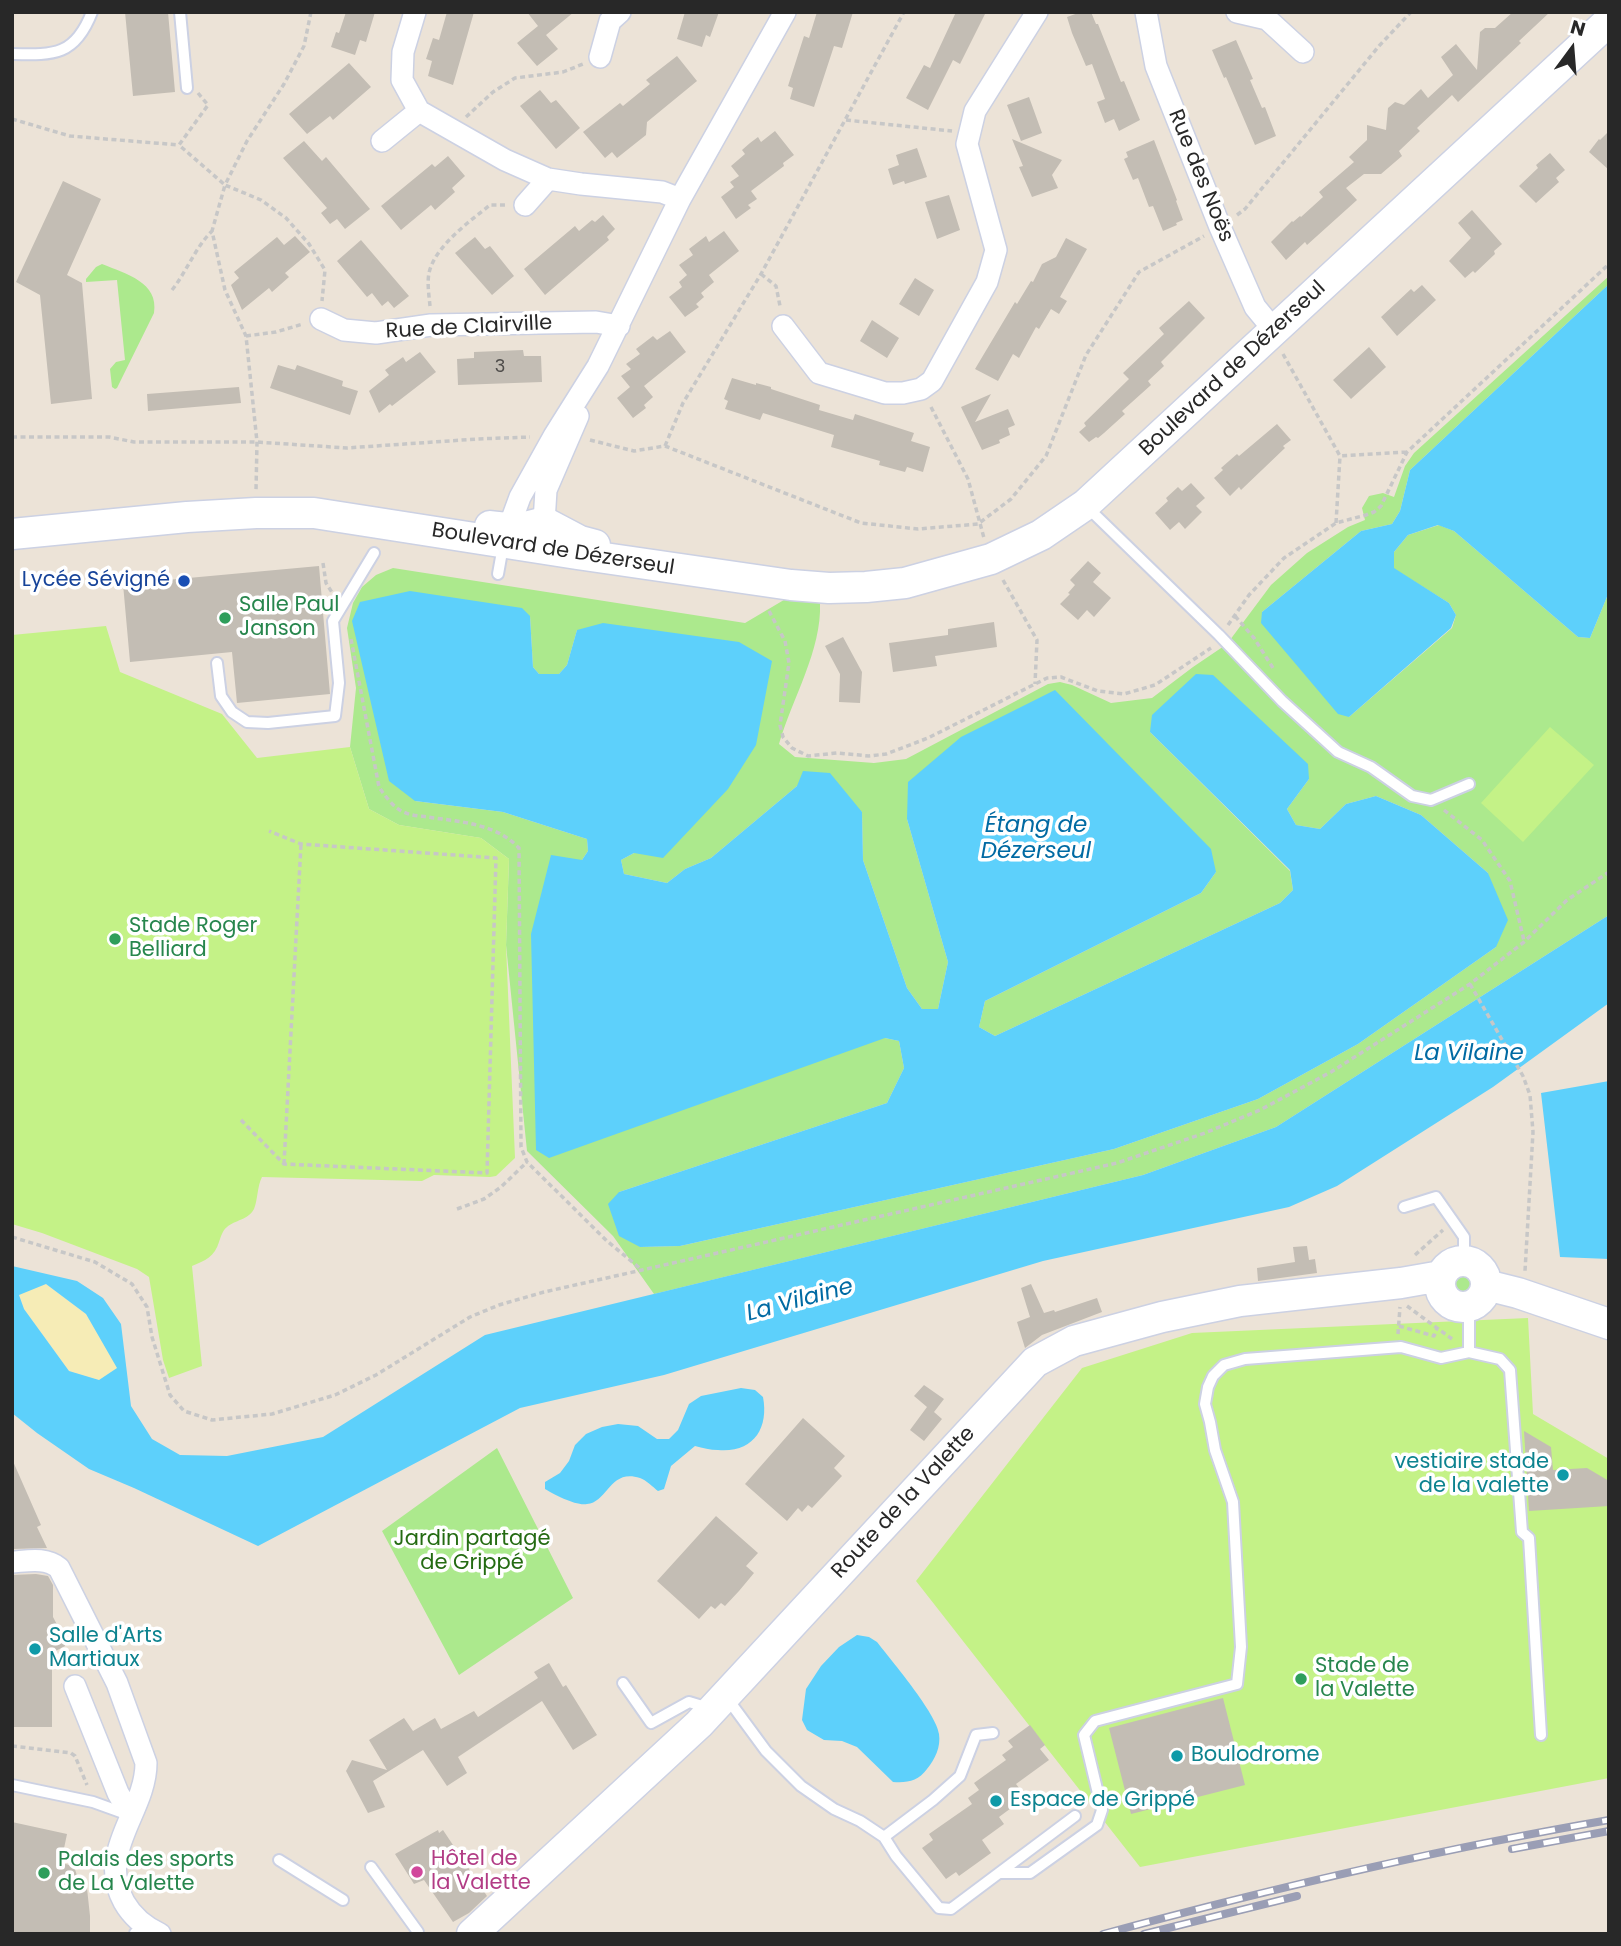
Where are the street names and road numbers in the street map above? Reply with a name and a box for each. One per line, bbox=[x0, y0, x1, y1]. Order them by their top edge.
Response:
street label: Rue des Noës bbox=[1162, 106, 1238, 246]
street label: Boulevard de Dézerseul bbox=[1135, 276, 1331, 462]
street label: Rue de Clairville bbox=[385, 311, 553, 345]
street label: Boulevard de Dézerseul bbox=[430, 518, 676, 582]
street label: Route de la Valette bbox=[827, 1422, 981, 1584]

